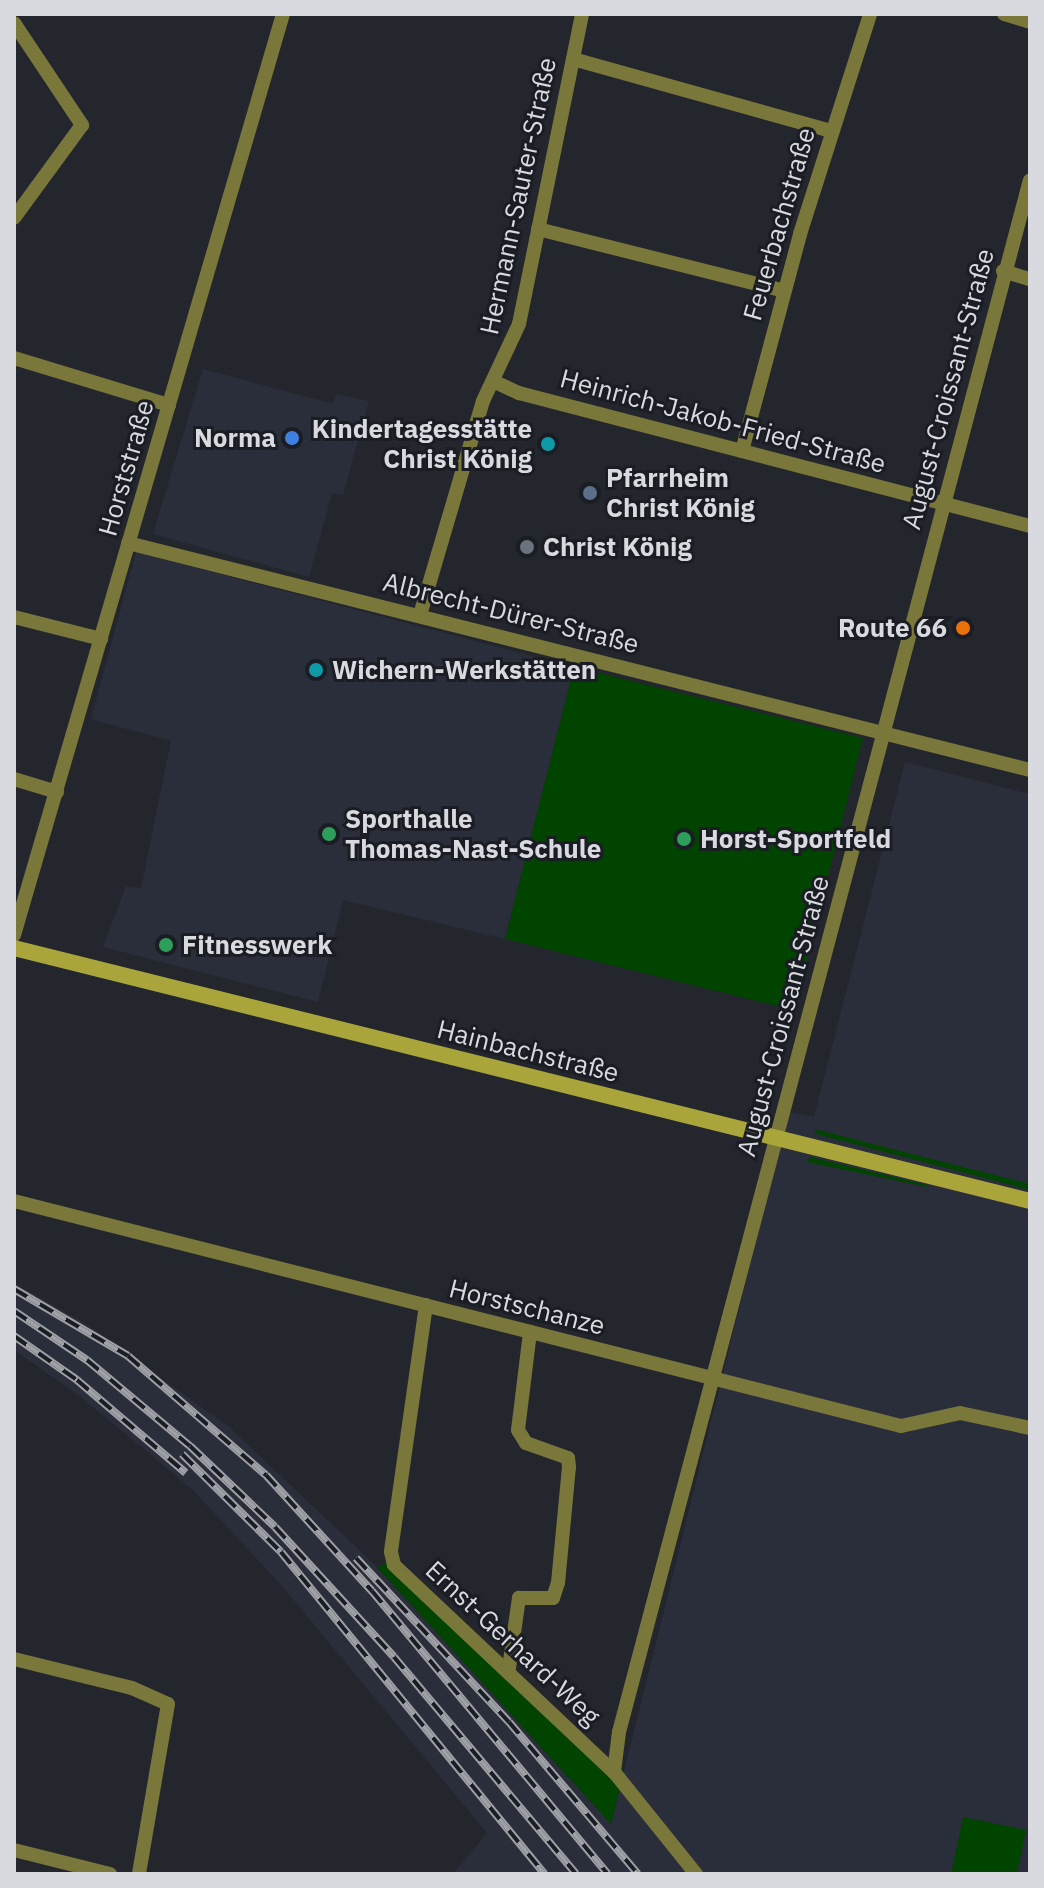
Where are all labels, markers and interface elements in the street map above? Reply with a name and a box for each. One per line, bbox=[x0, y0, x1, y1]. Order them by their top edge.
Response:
street label: Hermann-Sauter-Straße bbox=[473, 55, 563, 337]
street label: Feuerbachstraße bbox=[737, 124, 821, 324]
street label: August-Croissant-Straße bbox=[896, 245, 1000, 533]
street label: Heinrich-Jakob-Fried-Straße bbox=[557, 362, 889, 480]
street label: Horststraße bbox=[92, 396, 160, 540]
place label: Kindertagesstätte Christ König bbox=[312, 413, 532, 474]
place label: Norma bbox=[194, 422, 276, 454]
marker: Norma bbox=[283, 429, 301, 447]
marker: Kindertagesstätte Christ König bbox=[539, 435, 557, 453]
place label: Pfarrheim Christ König bbox=[606, 462, 755, 524]
marker: Pfarrheim Christ König bbox=[581, 484, 599, 502]
place label: Christ König bbox=[543, 531, 692, 563]
marker: Christ König bbox=[518, 538, 536, 556]
street label: Albrecht-Dürer-Straße bbox=[380, 566, 642, 660]
place label: Route 66 bbox=[838, 612, 947, 644]
marker: Route 66 bbox=[954, 619, 972, 637]
place label: Wichern-Werkstätten bbox=[332, 654, 596, 686]
marker: Wichern-Werkstätten bbox=[307, 661, 325, 679]
place label: Sporthalle Thomas-Nast-Schule bbox=[345, 803, 601, 864]
place label: Horst-Sportfeld bbox=[700, 823, 891, 855]
marker: Sporthalle Thomas-Nast-Schule bbox=[320, 825, 338, 843]
marker: Horst-Sportfeld bbox=[675, 830, 693, 848]
street label: August-Croissant-Straße bbox=[731, 872, 835, 1160]
place label: Fitnesswerk bbox=[182, 929, 332, 961]
marker: Fitnesswerk bbox=[157, 936, 175, 954]
street label: Hainbachstraße bbox=[434, 1013, 622, 1089]
street label: Horstschanze bbox=[446, 1273, 608, 1341]
street label: Ernst-Gerhard-Weg bbox=[419, 1554, 607, 1732]

